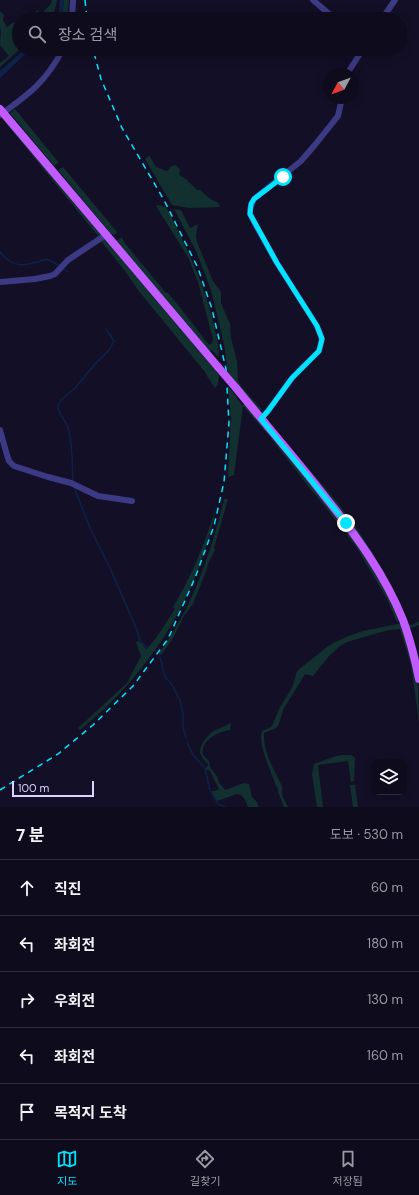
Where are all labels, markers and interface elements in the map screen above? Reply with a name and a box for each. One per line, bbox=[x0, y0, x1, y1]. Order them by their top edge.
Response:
search box bbox=[12, 12, 407, 56]
icon: search bbox=[26, 23, 48, 45]
text: 장소 검색 bbox=[58, 25, 117, 45]
north arrow bbox=[323, 68, 359, 104]
route start bbox=[274, 168, 292, 186]
route end bbox=[337, 514, 355, 532]
map controls bbox=[371, 759, 407, 795]
button: layers bbox=[371, 759, 407, 795]
scale bar bbox=[12, 779, 94, 798]
text: 100 m bbox=[18, 781, 49, 795]
text: 7 분 bbox=[16, 824, 45, 846]
text: 도보 · 530 m bbox=[330, 826, 403, 843]
icon: ahead bbox=[16, 877, 38, 899]
text: 직진 bbox=[54, 879, 82, 899]
text: 60 m bbox=[371, 879, 403, 896]
icon: left bbox=[16, 933, 38, 955]
text: 좌회전 bbox=[54, 935, 95, 955]
text: 180 m bbox=[367, 935, 403, 952]
icon: right bbox=[16, 989, 38, 1011]
text: 우회전 bbox=[54, 991, 95, 1011]
text: 130 m bbox=[367, 991, 403, 1008]
icon: left bbox=[16, 1045, 38, 1067]
text: 좌회전 bbox=[54, 1047, 95, 1067]
text: 160 m bbox=[367, 1047, 403, 1064]
icon: arrive bbox=[16, 1101, 38, 1123]
text: 목적지 도착 bbox=[54, 1103, 127, 1123]
tab: 지도 bbox=[56, 1148, 78, 1188]
tab: 길찾기 bbox=[190, 1148, 220, 1188]
tab: 저장됨 bbox=[333, 1148, 363, 1188]

